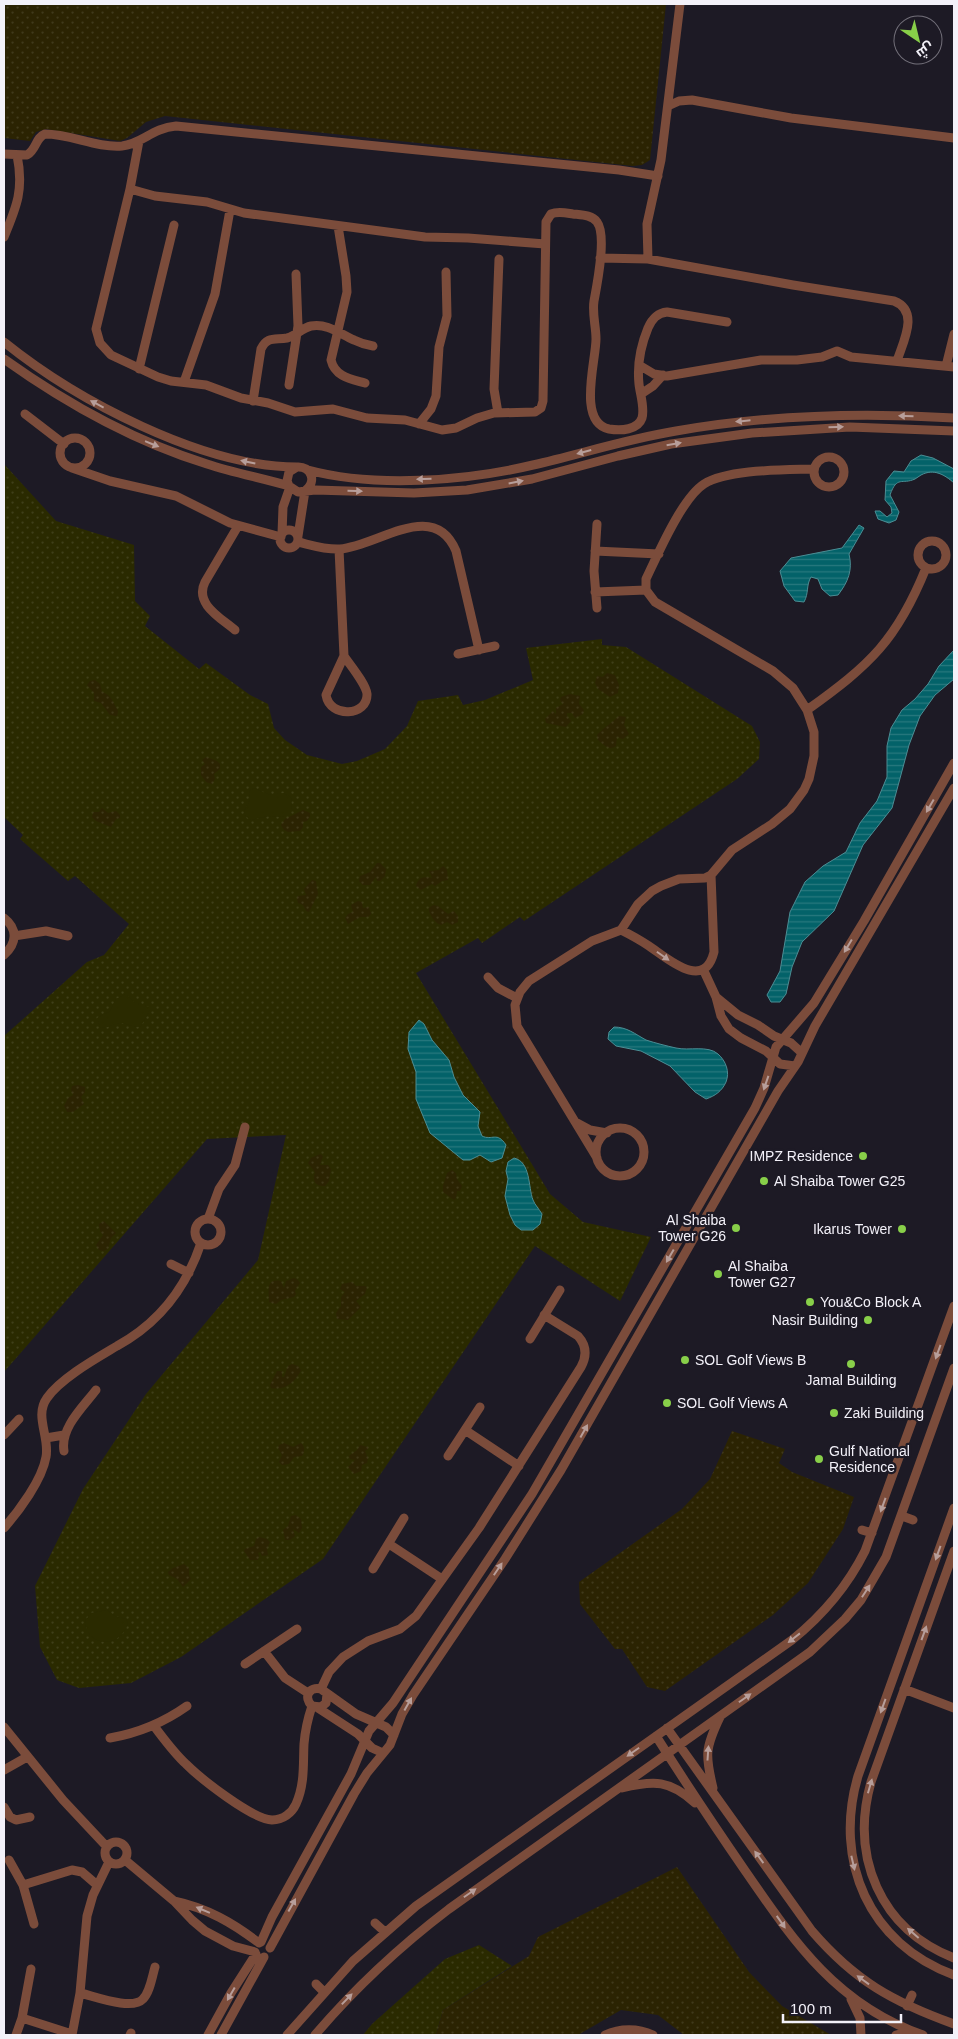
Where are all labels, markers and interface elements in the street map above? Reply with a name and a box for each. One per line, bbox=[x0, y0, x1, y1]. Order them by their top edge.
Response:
north arrow bbox=[893, 15, 943, 65]
text: ش bbox=[913, 38, 937, 62]
one-way arrow bbox=[90, 399, 104, 408]
one-way arrow bbox=[897, 411, 913, 419]
one-way arrow bbox=[735, 417, 751, 425]
one-way arrow bbox=[828, 423, 844, 431]
one-way arrow bbox=[667, 440, 682, 448]
one-way arrow bbox=[145, 441, 159, 449]
one-way arrow bbox=[576, 448, 591, 456]
one-way arrow bbox=[241, 458, 256, 466]
one-way arrow bbox=[416, 475, 432, 483]
one-way arrow bbox=[509, 477, 525, 485]
one-way arrow bbox=[347, 488, 363, 496]
one-way arrow bbox=[926, 798, 934, 813]
one-way arrow bbox=[844, 940, 853, 953]
one-way arrow bbox=[656, 951, 670, 961]
one-way arrow bbox=[761, 1076, 769, 1091]
place label: IMPZ Residence bbox=[750, 1148, 853, 1164]
marker: IMPZ Residence bbox=[857, 1150, 869, 1162]
place label: Al Shaiba Tower G25 bbox=[774, 1173, 905, 1189]
marker: Al Shaiba Tower G25 bbox=[758, 1175, 770, 1187]
place label: Al Shaiba Tower G26 bbox=[658, 1212, 726, 1244]
place label: Ikarus Tower bbox=[813, 1221, 892, 1237]
marker: Al Shaiba Tower G26 bbox=[730, 1222, 742, 1234]
marker: Ikarus Tower bbox=[896, 1223, 908, 1235]
one-way arrow bbox=[666, 1249, 674, 1263]
place label: Al Shaiba Tower G27 bbox=[728, 1258, 796, 1290]
marker: Al Shaiba Tower G27 bbox=[712, 1268, 724, 1280]
place label: You&Co Block A bbox=[820, 1294, 922, 1310]
marker: You&Co Block A bbox=[804, 1296, 816, 1308]
place label: Nasir Building bbox=[772, 1312, 858, 1328]
marker: Nasir Building bbox=[862, 1314, 874, 1326]
one-way arrow bbox=[934, 1345, 942, 1360]
place label: SOL Golf Views B bbox=[695, 1352, 806, 1368]
marker: SOL Golf Views B bbox=[679, 1354, 691, 1366]
marker: Jamal Building bbox=[845, 1358, 857, 1370]
place label: Jamal Building bbox=[805, 1372, 897, 1388]
place label: SOL Golf Views A bbox=[677, 1395, 788, 1411]
marker: SOL Golf Views A bbox=[661, 1397, 673, 1409]
place label: Zaki Building bbox=[844, 1405, 924, 1421]
marker: Zaki Building bbox=[828, 1407, 840, 1419]
one-way arrow bbox=[579, 1424, 588, 1437]
place label: Gulf National Residence bbox=[829, 1443, 910, 1475]
marker: Gulf National Residence bbox=[813, 1453, 825, 1465]
one-way arrow bbox=[879, 1498, 887, 1513]
one-way arrow bbox=[934, 1546, 941, 1561]
one-way arrow bbox=[493, 1562, 503, 1575]
one-way arrow bbox=[861, 1585, 871, 1598]
one-way arrow bbox=[921, 1626, 928, 1641]
one-way arrow bbox=[787, 1633, 801, 1643]
one-way arrow bbox=[739, 1693, 752, 1703]
one-way arrow bbox=[404, 1697, 412, 1711]
one-way arrow bbox=[879, 1699, 886, 1714]
one-way arrow bbox=[704, 1745, 712, 1761]
one-way arrow bbox=[626, 1747, 640, 1757]
one-way arrow bbox=[866, 1779, 874, 1794]
one-way arrow bbox=[754, 1850, 764, 1864]
one-way arrow bbox=[849, 1856, 857, 1871]
one-way arrow bbox=[463, 1888, 477, 1898]
one-way arrow bbox=[288, 1897, 296, 1912]
one-way arrow bbox=[195, 1906, 210, 1914]
one-way arrow bbox=[776, 1915, 786, 1929]
one-way arrow bbox=[906, 1928, 919, 1939]
one-way arrow bbox=[857, 1975, 870, 1985]
one-way arrow bbox=[227, 1987, 235, 2001]
scale bar bbox=[783, 1992, 900, 2024]
one-way arrow bbox=[341, 1993, 353, 2005]
text: 100 m bbox=[790, 2000, 832, 2017]

